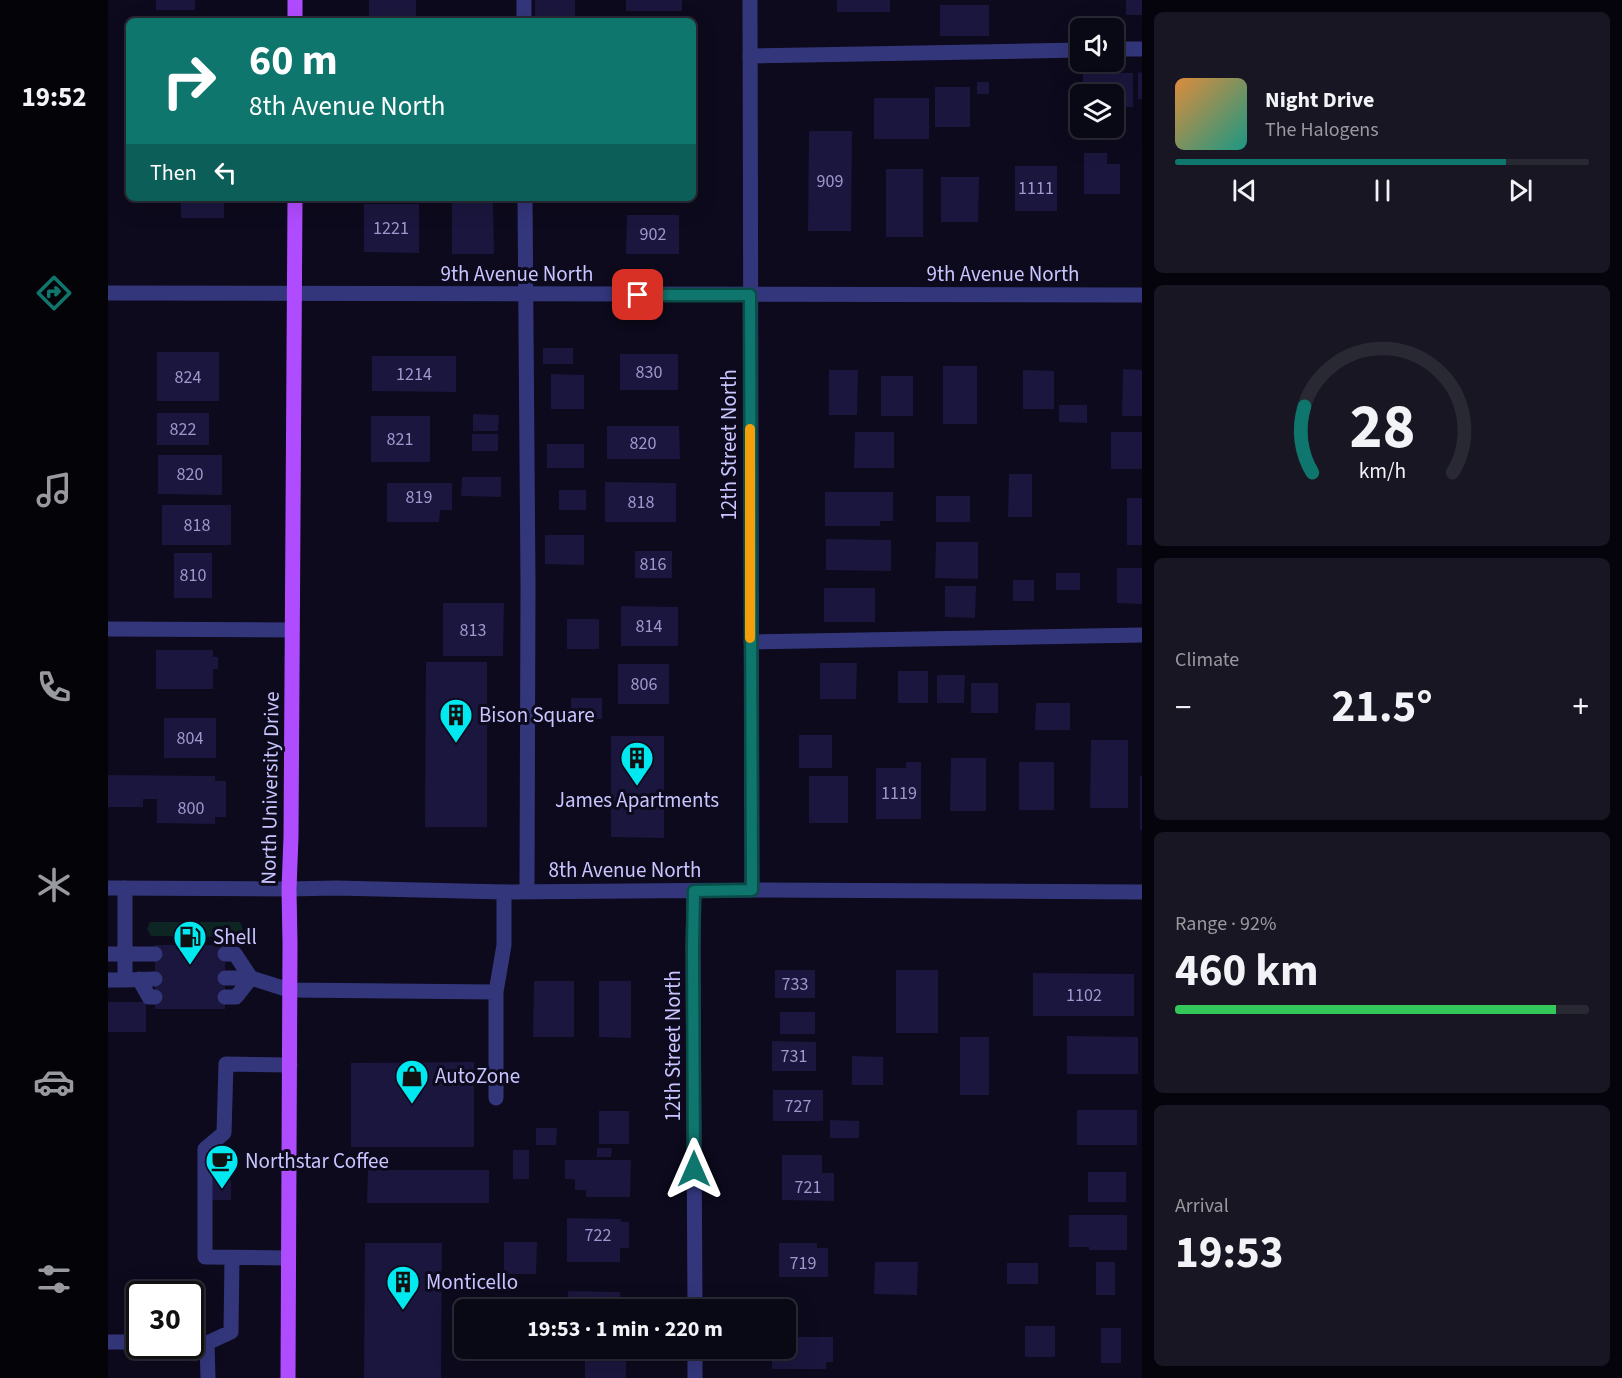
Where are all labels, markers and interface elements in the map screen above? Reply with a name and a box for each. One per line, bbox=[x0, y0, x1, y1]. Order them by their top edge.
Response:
map controls bbox=[1070, 18, 1124, 138]
button: sound bbox=[1070, 18, 1124, 72]
text: 60 m bbox=[249, 31, 338, 91]
icon: right bbox=[150, 42, 228, 120]
text: 19:52 bbox=[21, 78, 87, 117]
button: layers bbox=[1070, 84, 1124, 138]
text: Night Drive bbox=[1265, 84, 1374, 116]
text: 8th Avenue North bbox=[249, 87, 446, 126]
text: The Halogens bbox=[1265, 116, 1379, 144]
icon: left bbox=[209, 156, 242, 189]
text: Then bbox=[150, 157, 197, 189]
house number: 909 bbox=[817, 169, 843, 194]
icon: previous bbox=[1228, 174, 1261, 207]
icon: pause bbox=[1366, 174, 1399, 207]
icon: next bbox=[1504, 174, 1537, 207]
house number: 1111 bbox=[1018, 176, 1054, 201]
house number: 1221 bbox=[373, 216, 409, 241]
house number: 902 bbox=[640, 222, 666, 247]
street label: 9th Avenue North bbox=[441, 259, 593, 289]
street label: 9th Avenue North bbox=[927, 259, 1079, 289]
pin bbox=[612, 269, 663, 320]
icon: directions bbox=[33, 272, 75, 314]
icon: arrive bbox=[621, 278, 654, 311]
house number: 830 bbox=[636, 360, 662, 385]
house number: 1214 bbox=[396, 362, 432, 387]
house number: 824 bbox=[175, 365, 201, 390]
street label: 12th Street North bbox=[714, 369, 744, 521]
text: 28 bbox=[1349, 383, 1415, 472]
house number: 822 bbox=[170, 417, 196, 442]
house number: 821 bbox=[387, 427, 413, 452]
house number: 820 bbox=[630, 431, 656, 456]
text: km/h bbox=[1358, 456, 1406, 487]
house number: 820 bbox=[177, 462, 203, 487]
icon: music bbox=[33, 469, 75, 511]
house number: 819 bbox=[406, 485, 432, 510]
house number: 818 bbox=[628, 490, 654, 515]
house number: 818 bbox=[184, 513, 210, 538]
house number: 816 bbox=[640, 552, 666, 577]
house number: 810 bbox=[180, 563, 206, 588]
house number: 814 bbox=[636, 614, 662, 639]
house number: 813 bbox=[460, 618, 486, 643]
text: Climate bbox=[1175, 646, 1239, 674]
icon: phone bbox=[33, 666, 75, 708]
house number: 806 bbox=[631, 672, 657, 697]
text: 21.5° bbox=[1331, 675, 1433, 739]
text: − bbox=[1175, 684, 1191, 731]
text: + bbox=[1573, 684, 1589, 731]
street label: North University Drive bbox=[253, 691, 287, 885]
building icon: Bison Square bbox=[438, 697, 474, 744]
place label: Bison Square bbox=[479, 700, 595, 730]
house number: 804 bbox=[177, 726, 203, 751]
building icon: James Apartments bbox=[619, 740, 655, 787]
house number: 1119 bbox=[881, 781, 917, 806]
place label: James Apartments bbox=[555, 785, 719, 815]
house number: 800 bbox=[178, 796, 204, 821]
street label: 8th Avenue North bbox=[549, 855, 701, 885]
icon: climate bbox=[33, 864, 75, 906]
text: Range · 92% bbox=[1175, 910, 1276, 938]
fuel station icon: Shell bbox=[172, 919, 208, 966]
place label: Shell bbox=[213, 922, 257, 952]
text: 460 km bbox=[1175, 939, 1319, 1003]
street label: 12th Street North bbox=[658, 970, 688, 1122]
house number: 733 bbox=[782, 972, 808, 997]
house number: 1102 bbox=[1066, 983, 1102, 1008]
house number: 731 bbox=[781, 1044, 807, 1069]
shop icon: AutoZone bbox=[394, 1058, 430, 1105]
icon: car bbox=[33, 1061, 75, 1103]
place label: AutoZone bbox=[435, 1061, 520, 1091]
house number: 727 bbox=[785, 1094, 811, 1119]
position arrow bbox=[662, 1137, 726, 1201]
cafe icon: Northstar Coffee bbox=[204, 1143, 240, 1190]
place label: Northstar Coffee bbox=[245, 1146, 389, 1176]
house number: 721 bbox=[795, 1175, 821, 1200]
text: Arrival bbox=[1175, 1192, 1229, 1220]
text: 19:53 bbox=[1175, 1221, 1284, 1285]
house number: 722 bbox=[585, 1223, 611, 1248]
house number: 719 bbox=[790, 1251, 816, 1276]
icon: filters bbox=[33, 1258, 75, 1300]
building icon: Monticello bbox=[385, 1264, 421, 1311]
place label: Monticello bbox=[426, 1267, 518, 1297]
speed limit sign: 30 bbox=[126, 1281, 204, 1359]
text: 19:53 · 1 min · 220 m bbox=[527, 1313, 723, 1345]

